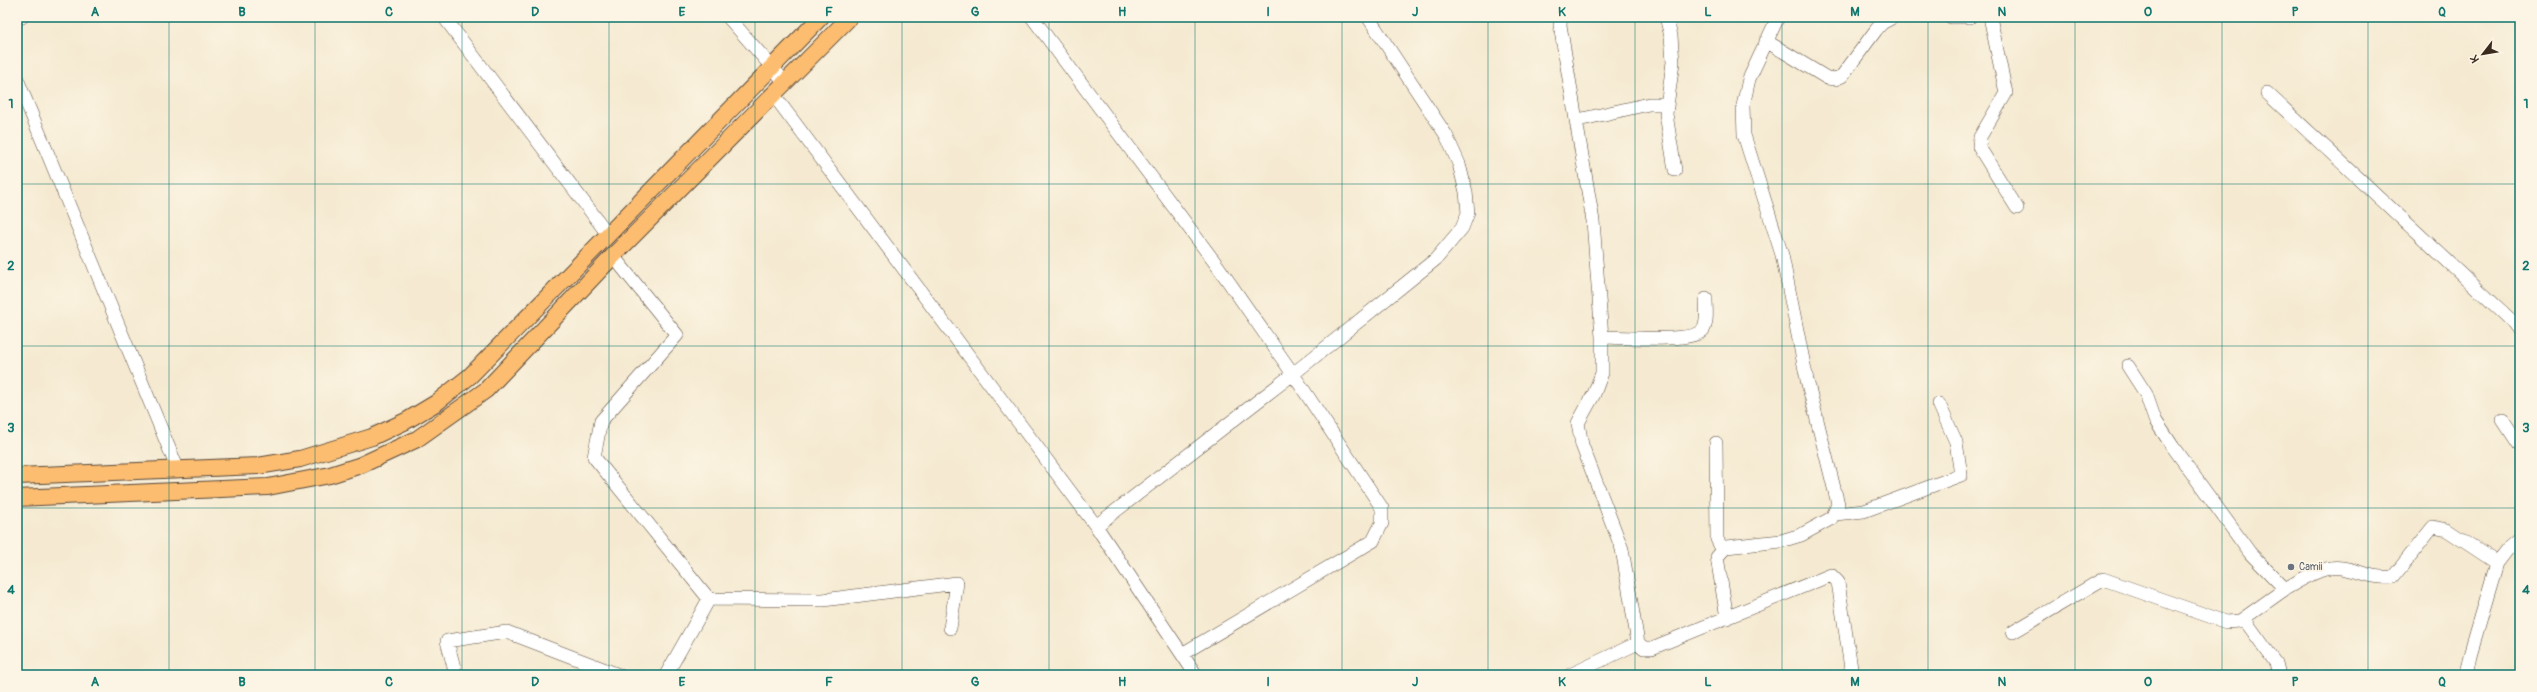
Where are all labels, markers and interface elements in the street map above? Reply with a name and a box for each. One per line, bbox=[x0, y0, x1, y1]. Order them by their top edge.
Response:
text: A bbox=[91, 4, 100, 20]
text: B bbox=[238, 4, 246, 20]
text: C bbox=[385, 4, 393, 20]
text: D bbox=[531, 4, 539, 20]
text: E bbox=[679, 4, 686, 20]
text: F bbox=[825, 4, 833, 20]
text: G bbox=[971, 4, 980, 20]
text: H bbox=[1118, 4, 1126, 20]
text: I bbox=[1266, 4, 1270, 20]
text: J bbox=[1412, 4, 1418, 20]
text: K bbox=[1558, 4, 1566, 20]
text: L bbox=[1704, 4, 1712, 20]
text: M bbox=[1850, 4, 1860, 20]
text: N bbox=[1998, 4, 2007, 20]
text: O bbox=[2144, 4, 2153, 20]
text: P bbox=[2291, 4, 2299, 20]
text: Q bbox=[2438, 4, 2446, 20]
north arrow bbox=[2463, 34, 2503, 74]
text: K bbox=[2467, 52, 2482, 65]
text: 1 bbox=[8, 96, 14, 112]
text: 1 bbox=[2523, 96, 2529, 112]
text: 2 bbox=[7, 258, 15, 274]
text: 2 bbox=[2522, 258, 2530, 274]
text: 3 bbox=[7, 420, 15, 436]
text: 3 bbox=[2522, 420, 2530, 436]
place label: Camii bbox=[2299, 561, 2322, 573]
marker: Camii bbox=[2286, 562, 2296, 572]
text: 4 bbox=[7, 582, 15, 598]
text: 4 bbox=[2522, 582, 2530, 598]
text: A bbox=[91, 674, 100, 690]
text: B bbox=[238, 674, 246, 690]
text: C bbox=[385, 674, 393, 690]
text: D bbox=[531, 674, 539, 690]
text: E bbox=[679, 674, 686, 690]
text: F bbox=[825, 674, 833, 690]
text: G bbox=[971, 674, 980, 690]
text: H bbox=[1118, 674, 1126, 690]
text: I bbox=[1266, 674, 1270, 690]
text: J bbox=[1412, 674, 1418, 690]
text: K bbox=[1558, 674, 1566, 690]
text: L bbox=[1704, 674, 1712, 690]
text: M bbox=[1850, 674, 1860, 690]
text: N bbox=[1998, 674, 2007, 690]
text: O bbox=[2144, 674, 2153, 690]
text: P bbox=[2291, 674, 2299, 690]
text: Q bbox=[2438, 674, 2446, 690]

